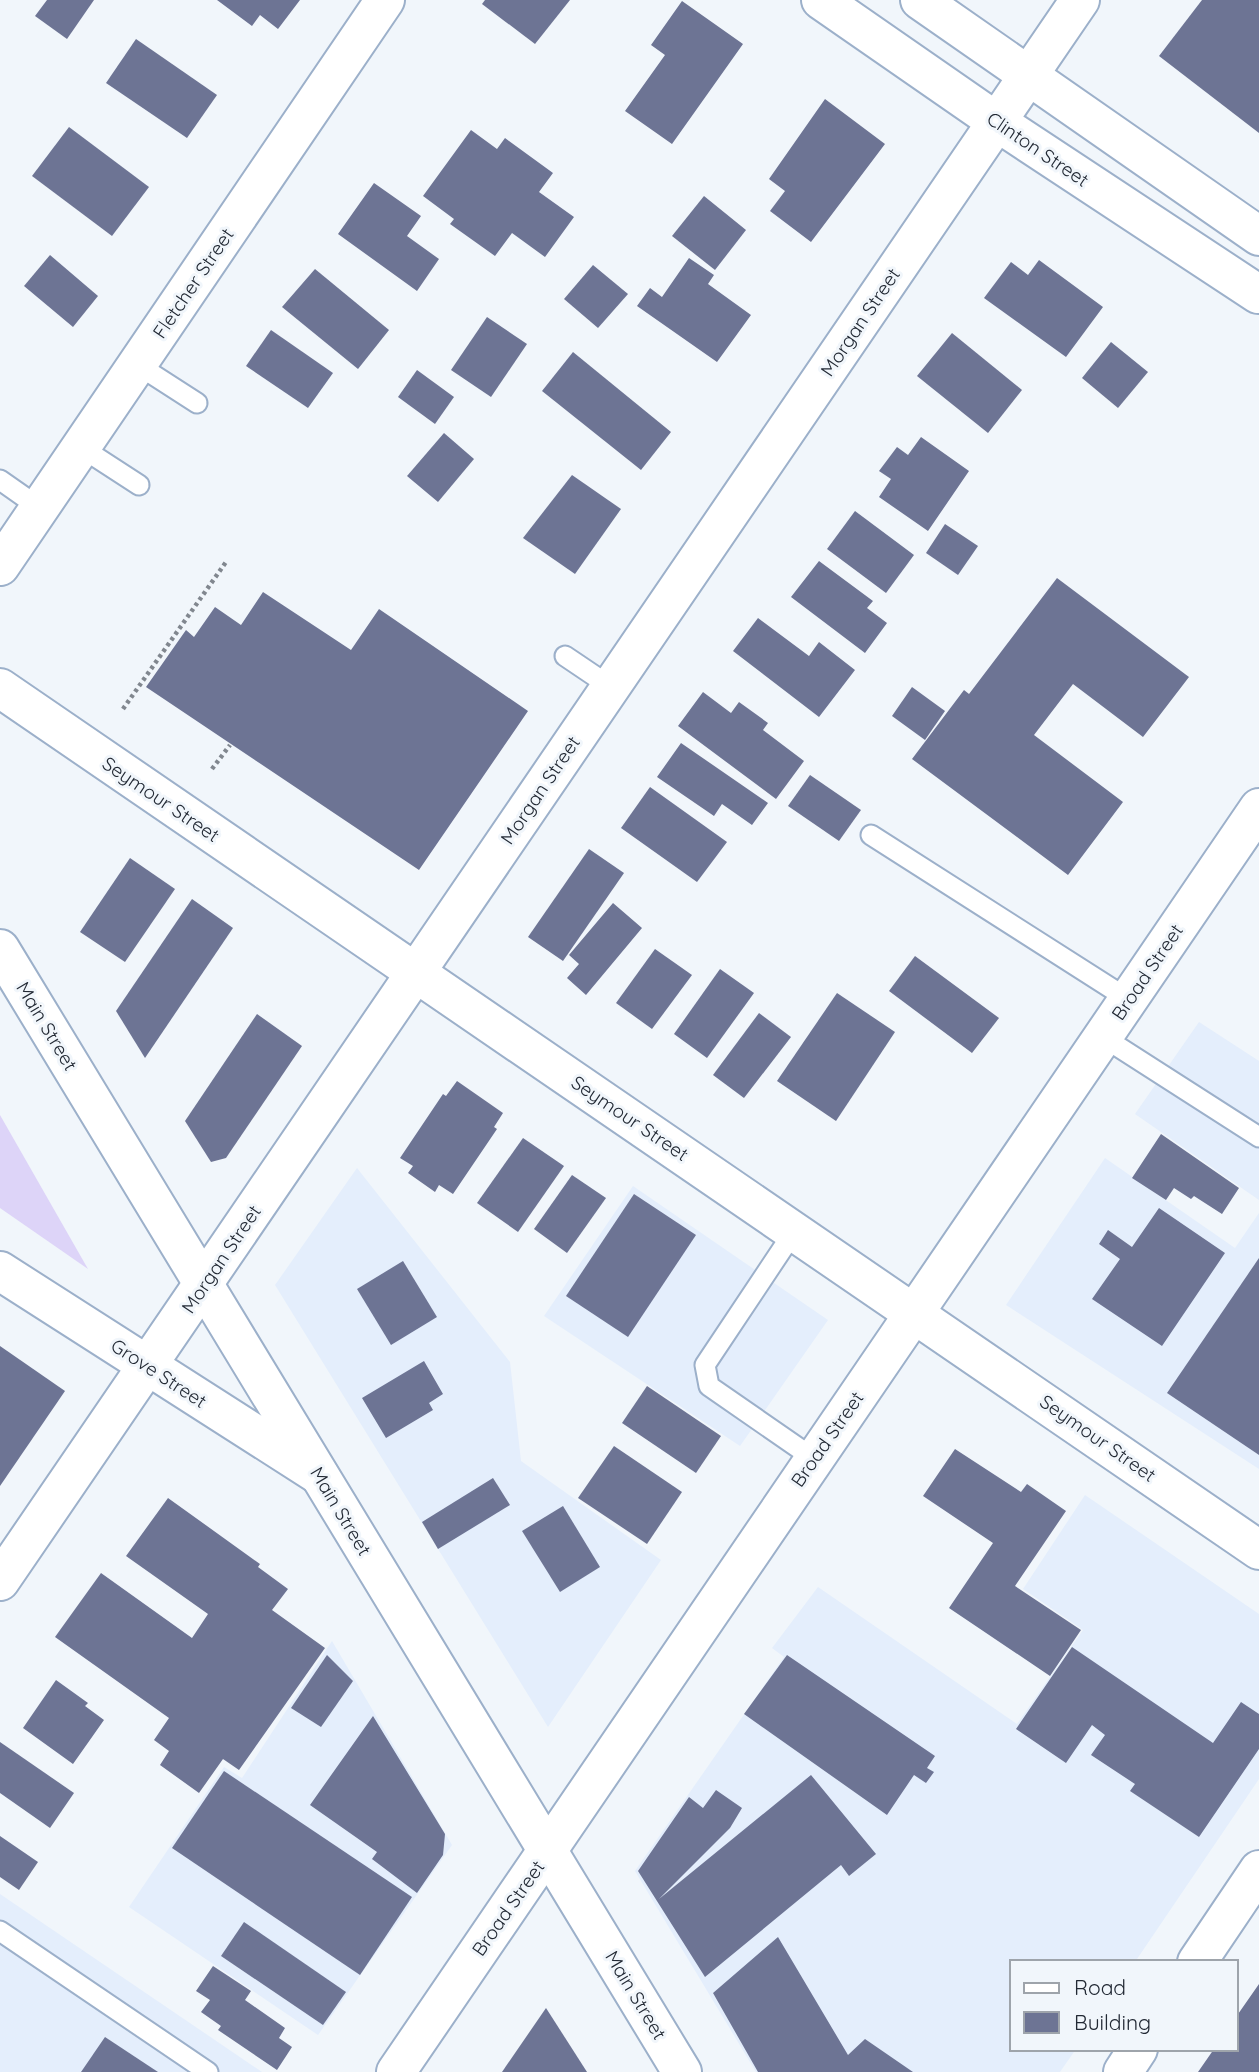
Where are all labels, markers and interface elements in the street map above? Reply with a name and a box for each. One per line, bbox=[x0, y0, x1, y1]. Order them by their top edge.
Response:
street label: Clinton Street bbox=[982, 106, 1094, 192]
street label: Fletcher Street bbox=[147, 223, 239, 343]
street label: Morgan Street bbox=[815, 263, 905, 381]
street label: Morgan Street bbox=[495, 731, 585, 849]
street label: Seymour Street bbox=[98, 751, 224, 847]
street label: Broad Street bbox=[1106, 919, 1188, 1025]
street label: Main Street bbox=[11, 977, 83, 1075]
street label: Seymour Street bbox=[567, 1070, 693, 1166]
street label: Morgan Street bbox=[176, 1200, 266, 1318]
street label: Grove Street bbox=[107, 1333, 211, 1413]
street label: Broad Street bbox=[785, 1387, 869, 1491]
street label: Seymour Street bbox=[1035, 1389, 1161, 1487]
street label: Main Street bbox=[305, 1462, 377, 1560]
street label: Broad Street bbox=[466, 1856, 550, 1960]
street label: Main Street bbox=[600, 1946, 672, 2044]
legend bbox=[1010, 1960, 1238, 2051]
text: Road bbox=[1074, 1974, 1126, 2000]
text: Building bbox=[1074, 2009, 1151, 2035]

